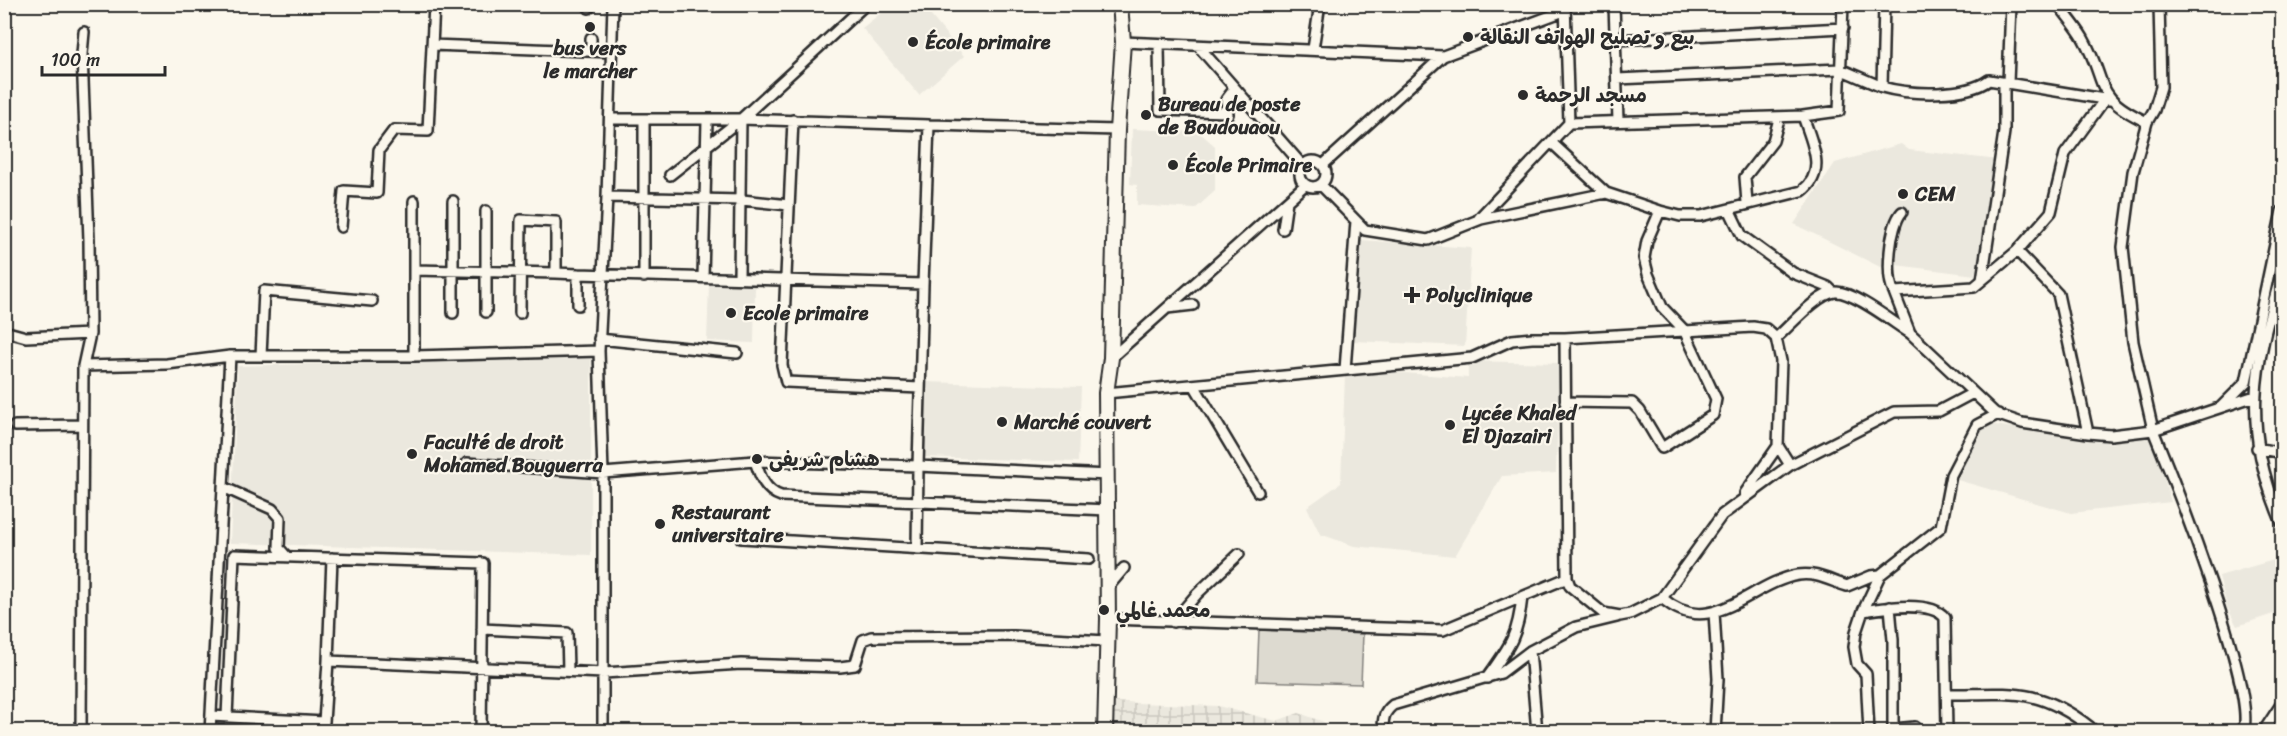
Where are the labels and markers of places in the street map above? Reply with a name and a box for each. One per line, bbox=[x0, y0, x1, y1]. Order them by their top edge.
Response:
marker: bus vers le marcher bbox=[583, 20, 597, 34]
place label: بيع و تصليح الهواتف النقالة bbox=[1480, 20, 1694, 55]
place label: École primaire bbox=[925, 25, 1051, 60]
marker: بيع و تصليح الهواتف النقالة bbox=[1461, 30, 1475, 44]
place label: bus vers le marcher bbox=[542, 31, 638, 89]
marker: École primaire bbox=[906, 35, 920, 49]
place label: مسجد الرحمة bbox=[1535, 78, 1647, 113]
place label: Bureau de poste de Boudouaou bbox=[1158, 87, 1301, 145]
marker: مسجد الرحمة bbox=[1516, 88, 1530, 102]
marker: Bureau de poste de Boudouaou bbox=[1139, 108, 1153, 122]
place label: École Primaire bbox=[1185, 148, 1312, 183]
marker: École Primaire bbox=[1166, 158, 1180, 172]
place label: CEM bbox=[1914, 177, 1957, 212]
marker: CEM bbox=[1896, 187, 1910, 201]
place label: Polyclinique bbox=[1426, 278, 1533, 313]
marker: Polyclinique bbox=[1403, 286, 1421, 304]
place label: Ecole primaire bbox=[743, 296, 869, 331]
marker: Ecole primaire bbox=[724, 306, 738, 320]
place label: Lycée Khaled El Djazairi bbox=[1462, 396, 1577, 454]
place label: Marché couvert bbox=[1013, 405, 1151, 440]
marker: Marché couvert bbox=[995, 415, 1009, 429]
marker: Lycée Khaled El Djazairi bbox=[1443, 418, 1457, 432]
place label: Faculté de droit Mohamed Bouguerra bbox=[423, 425, 604, 483]
place label: هشام شريفى bbox=[769, 442, 879, 477]
marker: Faculté de droit Mohamed Bouguerra bbox=[405, 447, 419, 461]
marker: هشام شريفى bbox=[750, 452, 764, 466]
place label: Restaurant universitaire bbox=[671, 495, 784, 553]
marker: Restaurant universitaire bbox=[653, 517, 667, 531]
place label: محمد غالمي bbox=[1116, 593, 1211, 628]
marker: محمد غالمي bbox=[1097, 603, 1111, 617]

